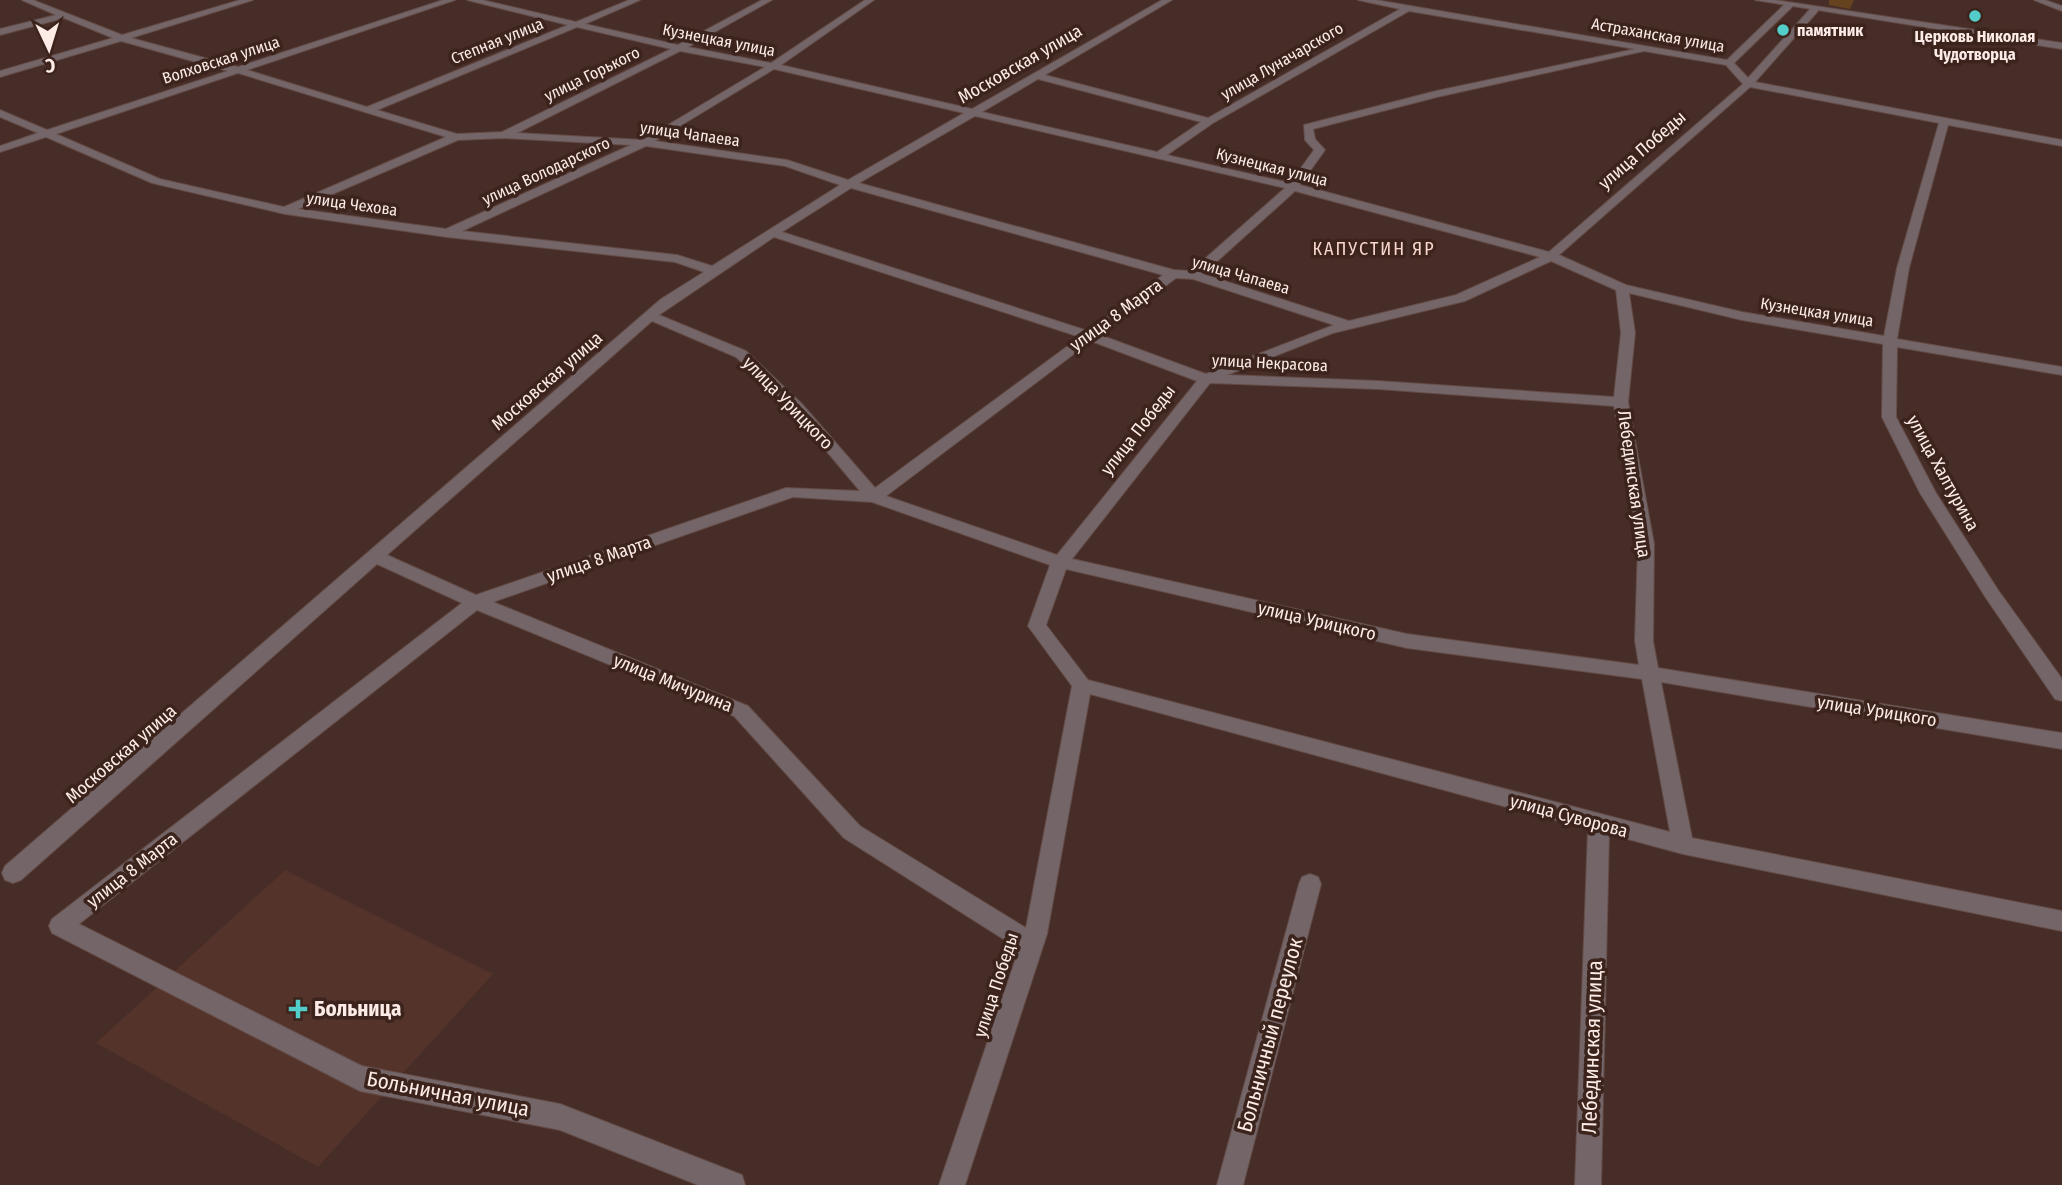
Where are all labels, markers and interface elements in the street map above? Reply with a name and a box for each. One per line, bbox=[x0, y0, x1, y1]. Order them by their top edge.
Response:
marker: Церковь Николая Чудотворца bbox=[1967, 8, 1983, 24]
north arrow bbox=[14, 14, 84, 84]
street label: Степная улица bbox=[448, 14, 546, 68]
street label: Астраханская улица bbox=[1590, 14, 1726, 56]
street label: улица Луначарского bbox=[1218, 18, 1346, 104]
street label: Московская улица bbox=[954, 19, 1086, 108]
street label: Кузнецкая улица bbox=[661, 20, 777, 60]
place label: памятник bbox=[1797, 21, 1864, 40]
marker: памятник bbox=[1775, 22, 1791, 38]
place label: Церковь Николая Чудотворца bbox=[1915, 27, 2035, 64]
street label: Волховская улица bbox=[160, 32, 282, 88]
street label: улица Горького bbox=[541, 43, 643, 105]
text: С bbox=[44, 54, 56, 77]
street label: улица Победы bbox=[1594, 106, 1690, 194]
street label: улица Чапаева bbox=[639, 118, 741, 150]
street label: улица Володарского bbox=[479, 133, 613, 209]
street label: Кузнецкая улица bbox=[1214, 144, 1330, 190]
street label: улица Чехова bbox=[305, 188, 399, 220]
district label: КАПУСТИН ЯР bbox=[1312, 238, 1436, 260]
street label: улица Чапаева bbox=[1190, 252, 1292, 298]
street label: улица 8 Марта bbox=[1066, 274, 1167, 356]
street label: Кузнецкая улица bbox=[1759, 294, 1875, 330]
street label: Московская улица bbox=[487, 327, 607, 435]
street label: улица Некрасова bbox=[1212, 350, 1328, 376]
street label: улица Урицкого bbox=[738, 352, 838, 454]
street label: улица Победы bbox=[1096, 380, 1180, 480]
street label: Лебединская улица bbox=[1613, 409, 1655, 559]
street label: улица Халтурина bbox=[1902, 411, 1984, 535]
street label: улица 8 Марта bbox=[544, 531, 654, 587]
street label: улица Урицкого bbox=[1256, 597, 1378, 645]
street label: улица Мичурина bbox=[610, 649, 736, 717]
street label: улица Урицкого bbox=[1816, 691, 1938, 731]
street label: Московская улица bbox=[61, 700, 181, 808]
street label: улица Суворова bbox=[1508, 790, 1630, 842]
street label: улица 8 Марта bbox=[82, 828, 182, 912]
street label: улица Победы bbox=[969, 930, 1023, 1040]
street label: Больничный переулок bbox=[1232, 935, 1309, 1135]
street label: Лебединская улица bbox=[1576, 960, 1608, 1134]
place label: Больница bbox=[314, 996, 401, 1022]
marker: Больница bbox=[288, 999, 308, 1019]
street label: Больничная улица bbox=[365, 1066, 531, 1122]

